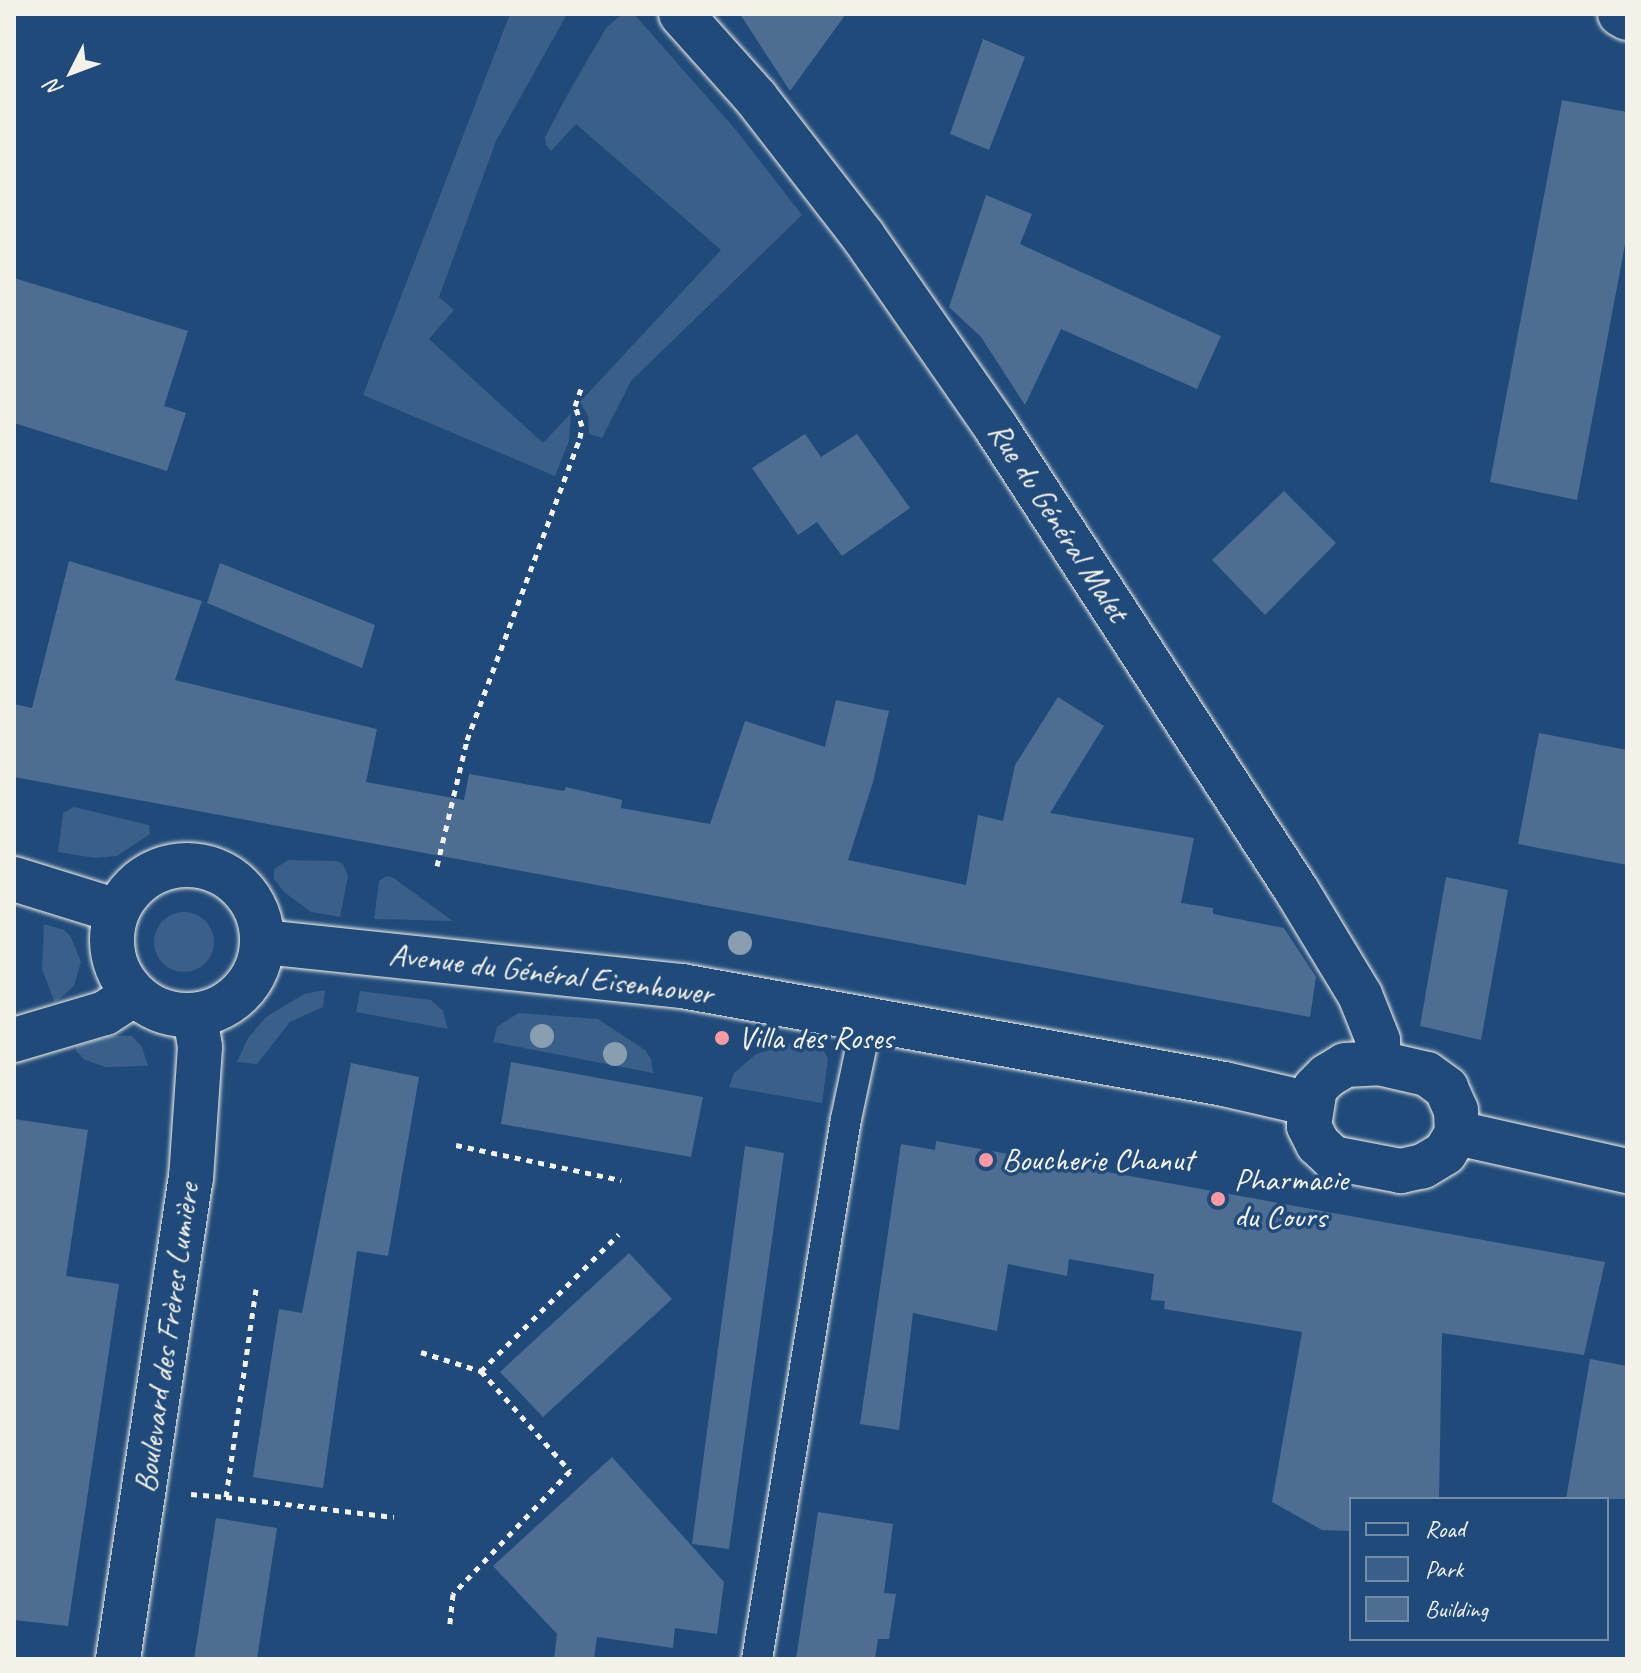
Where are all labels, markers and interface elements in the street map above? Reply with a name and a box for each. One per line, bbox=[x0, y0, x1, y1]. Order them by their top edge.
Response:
north arrow bbox=[32, 32, 112, 112]
text: N bbox=[39, 74, 69, 102]
street label: Rue du Général Malet bbox=[979, 415, 1137, 629]
street label: Avenue du Général Eisenhower bbox=[387, 935, 715, 1013]
place label: Villa des Roses bbox=[738, 1019, 893, 1057]
marker: Villa des Roses bbox=[713, 1029, 731, 1047]
place label: Boucherie Chanut bbox=[1002, 1141, 1194, 1179]
marker: Boucherie Chanut bbox=[977, 1151, 995, 1169]
place label: Pharmacie du Cours bbox=[1234, 1162, 1348, 1237]
street label: Boulevard des Frères Lumière bbox=[126, 1181, 208, 1495]
marker: Pharmacie du Cours bbox=[1209, 1190, 1227, 1208]
legend bbox=[1349, 1497, 1609, 1641]
text: Road bbox=[1425, 1514, 1465, 1544]
text: Park bbox=[1425, 1554, 1463, 1584]
text: Building bbox=[1425, 1594, 1488, 1624]

